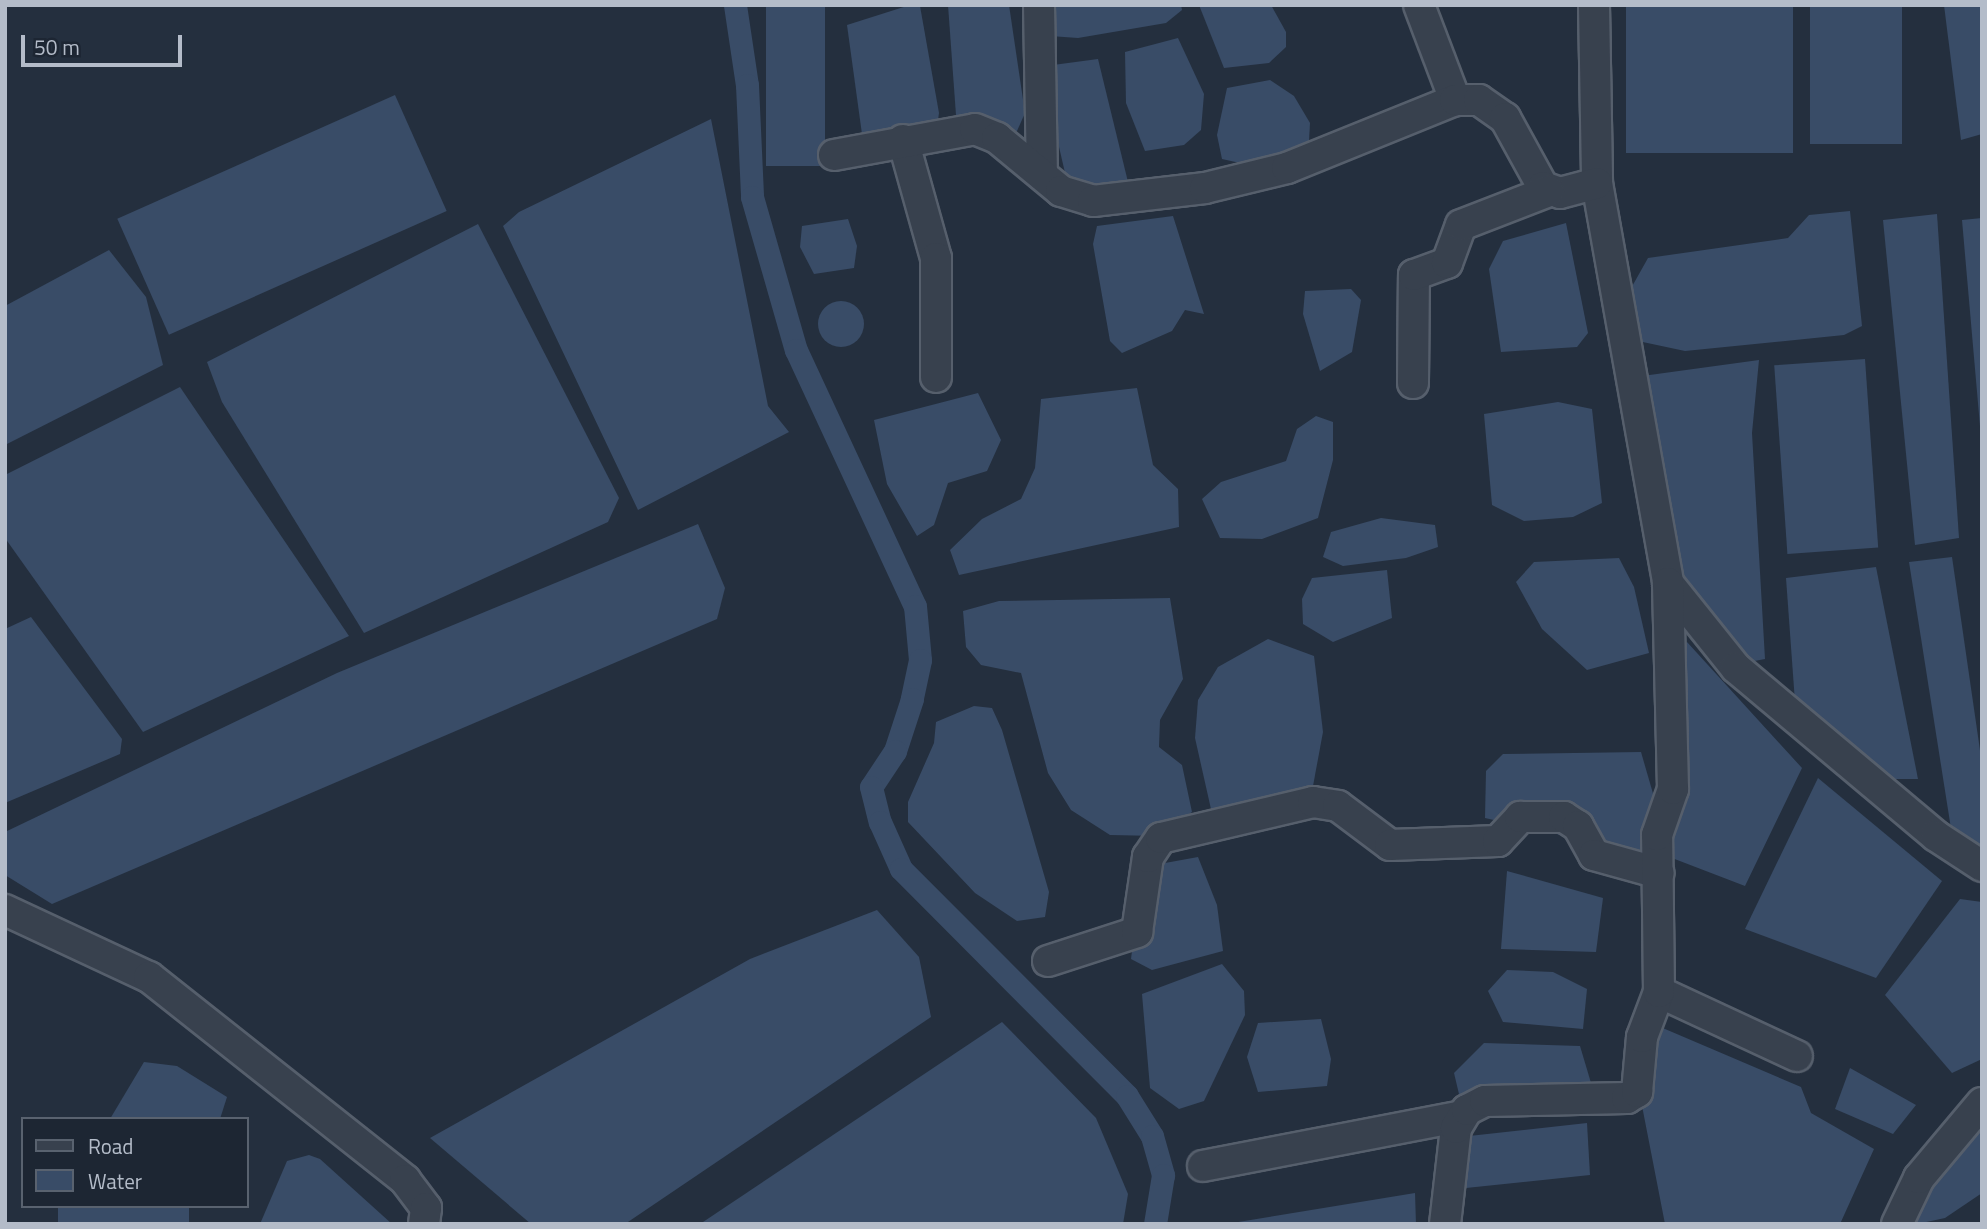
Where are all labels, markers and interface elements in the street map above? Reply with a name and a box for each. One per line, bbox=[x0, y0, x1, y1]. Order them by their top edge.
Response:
scale bar bbox=[24, 21, 186, 65]
text: 50 m bbox=[34, 31, 80, 63]
legend bbox=[21, 1117, 248, 1208]
text: Road bbox=[88, 1130, 133, 1162]
text: Water bbox=[88, 1165, 142, 1197]

